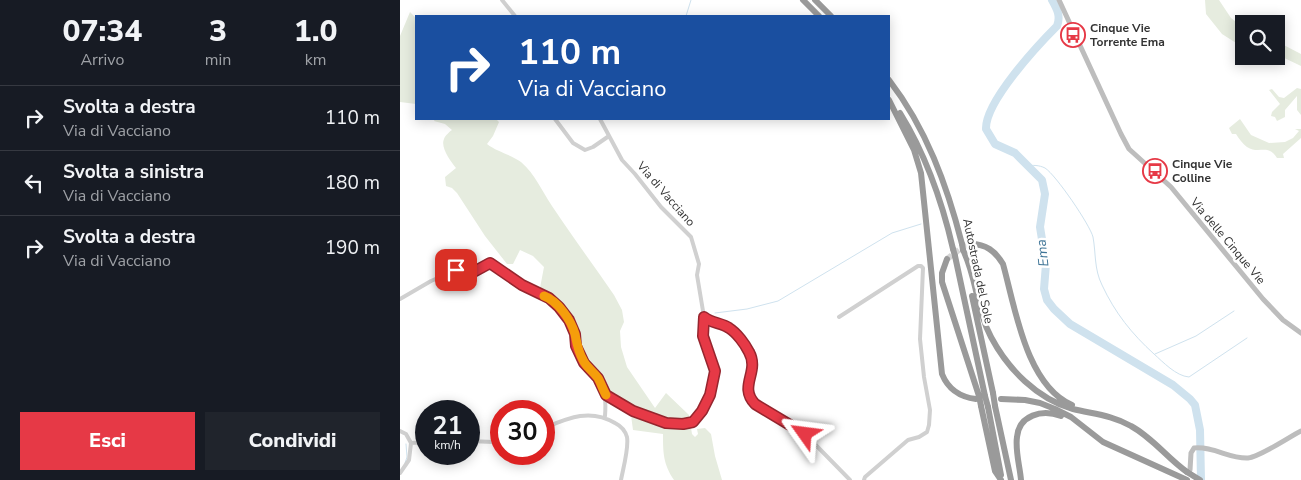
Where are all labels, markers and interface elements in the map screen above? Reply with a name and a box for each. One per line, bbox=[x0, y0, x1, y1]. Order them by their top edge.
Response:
text: 07:34 bbox=[62, 11, 142, 52]
text: 3 bbox=[209, 11, 227, 52]
text: 1.0 bbox=[294, 11, 338, 52]
map controls bbox=[1235, 15, 1285, 65]
button: search bbox=[1235, 15, 1285, 65]
place label: Cinque Vie Torrente Ema bbox=[1090, 20, 1165, 50]
bus stop icon: Cinque Vie Torrente Ema bbox=[1060, 22, 1086, 48]
text: 110 m bbox=[518, 29, 621, 76]
icon: right bbox=[435, 35, 500, 100]
text: Arrivo bbox=[80, 49, 124, 71]
text: min bbox=[205, 49, 231, 71]
text: km bbox=[305, 49, 326, 71]
text: Via di Vacciano bbox=[518, 74, 666, 104]
text: Svolta a destra bbox=[63, 94, 196, 120]
icon: right bbox=[20, 104, 48, 132]
text: 110 m bbox=[325, 105, 380, 131]
text: Via di Vacciano bbox=[63, 120, 171, 142]
place label: Cinque Vie Colline bbox=[1172, 156, 1233, 186]
street label: Via di Vacciano bbox=[633, 157, 699, 230]
bus stop icon: Cinque Vie Colline bbox=[1142, 158, 1168, 184]
text: Svolta a sinistra bbox=[63, 159, 204, 185]
icon: left bbox=[20, 169, 48, 197]
text: 180 m bbox=[325, 170, 380, 196]
text: Via di Vacciano bbox=[63, 185, 171, 207]
street label: Via delle Cinque Vie bbox=[1186, 193, 1269, 288]
street label: Autostrada del Sole bbox=[959, 217, 997, 325]
text: Svolta a destra bbox=[63, 224, 196, 250]
icon: right bbox=[20, 234, 48, 262]
text: 190 m bbox=[325, 235, 380, 261]
water label: Ema bbox=[1032, 238, 1053, 268]
pin bbox=[435, 249, 477, 291]
text: Via di Vacciano bbox=[63, 250, 171, 272]
icon: arrive bbox=[442, 256, 470, 284]
speed limit sign: 30 bbox=[490, 400, 555, 465]
position arrow bbox=[778, 407, 830, 459]
text: 21 bbox=[432, 409, 463, 443]
button: Esci bbox=[20, 412, 195, 470]
button: Condividi bbox=[205, 412, 380, 470]
text: km/h bbox=[434, 437, 461, 453]

